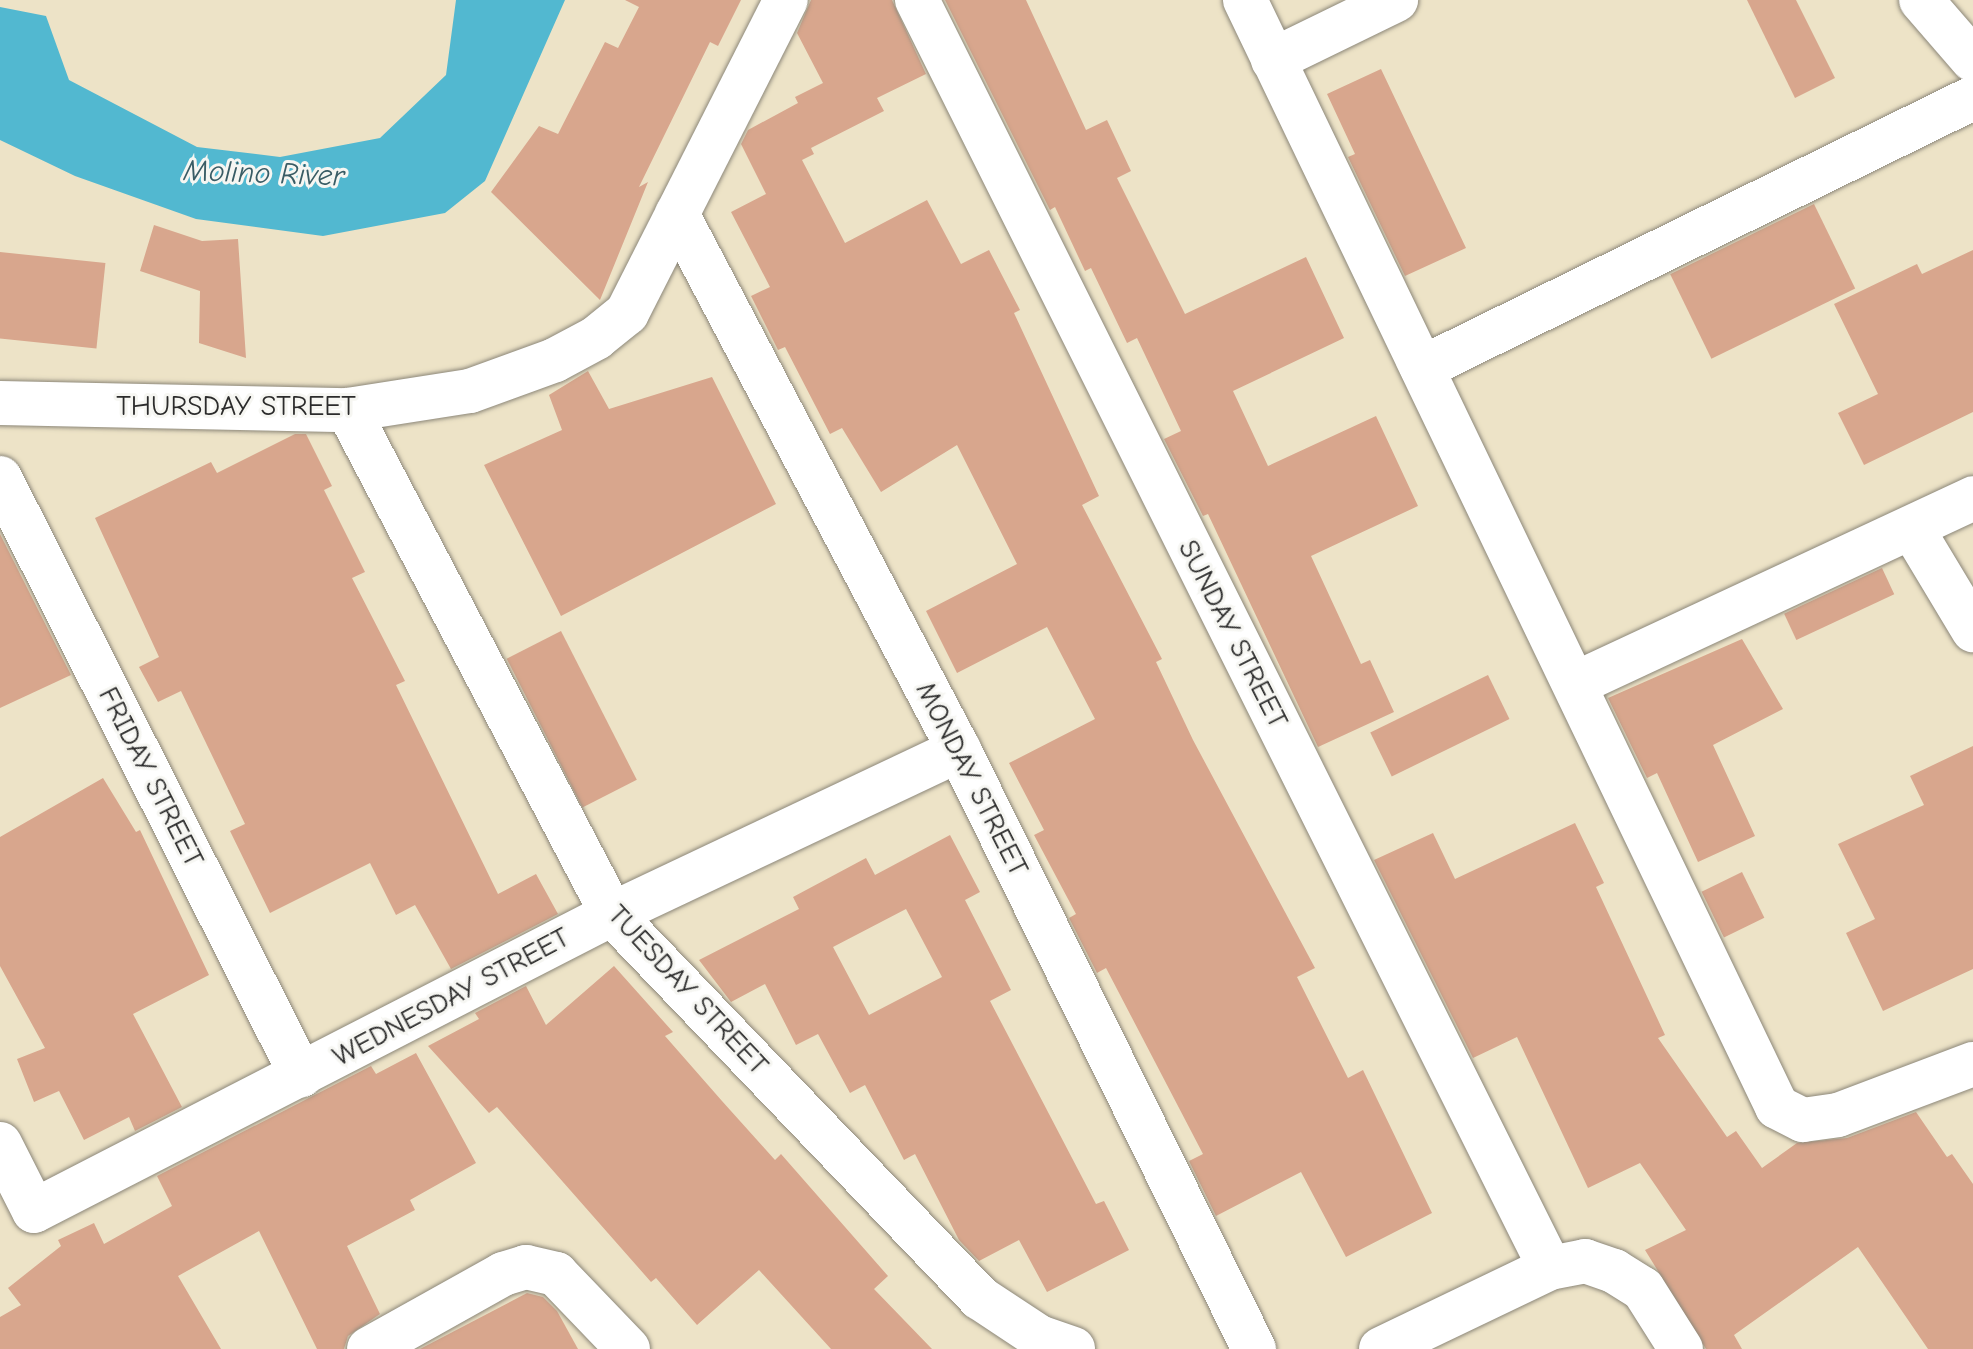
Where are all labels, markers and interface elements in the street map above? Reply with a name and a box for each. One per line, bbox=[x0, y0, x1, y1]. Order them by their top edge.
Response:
water label: Molino River bbox=[183, 153, 345, 195]
street label: THURSDAY STREET bbox=[116, 389, 356, 423]
street label: SUNDAY STREET bbox=[1171, 534, 1295, 734]
street label: MONDAY STREET bbox=[909, 676, 1035, 882]
street label: FRIDAY STREET bbox=[91, 682, 211, 872]
street label: TUESDAY STREET bbox=[601, 898, 775, 1082]
street label: WEDNESDAY STREET bbox=[327, 920, 575, 1074]

